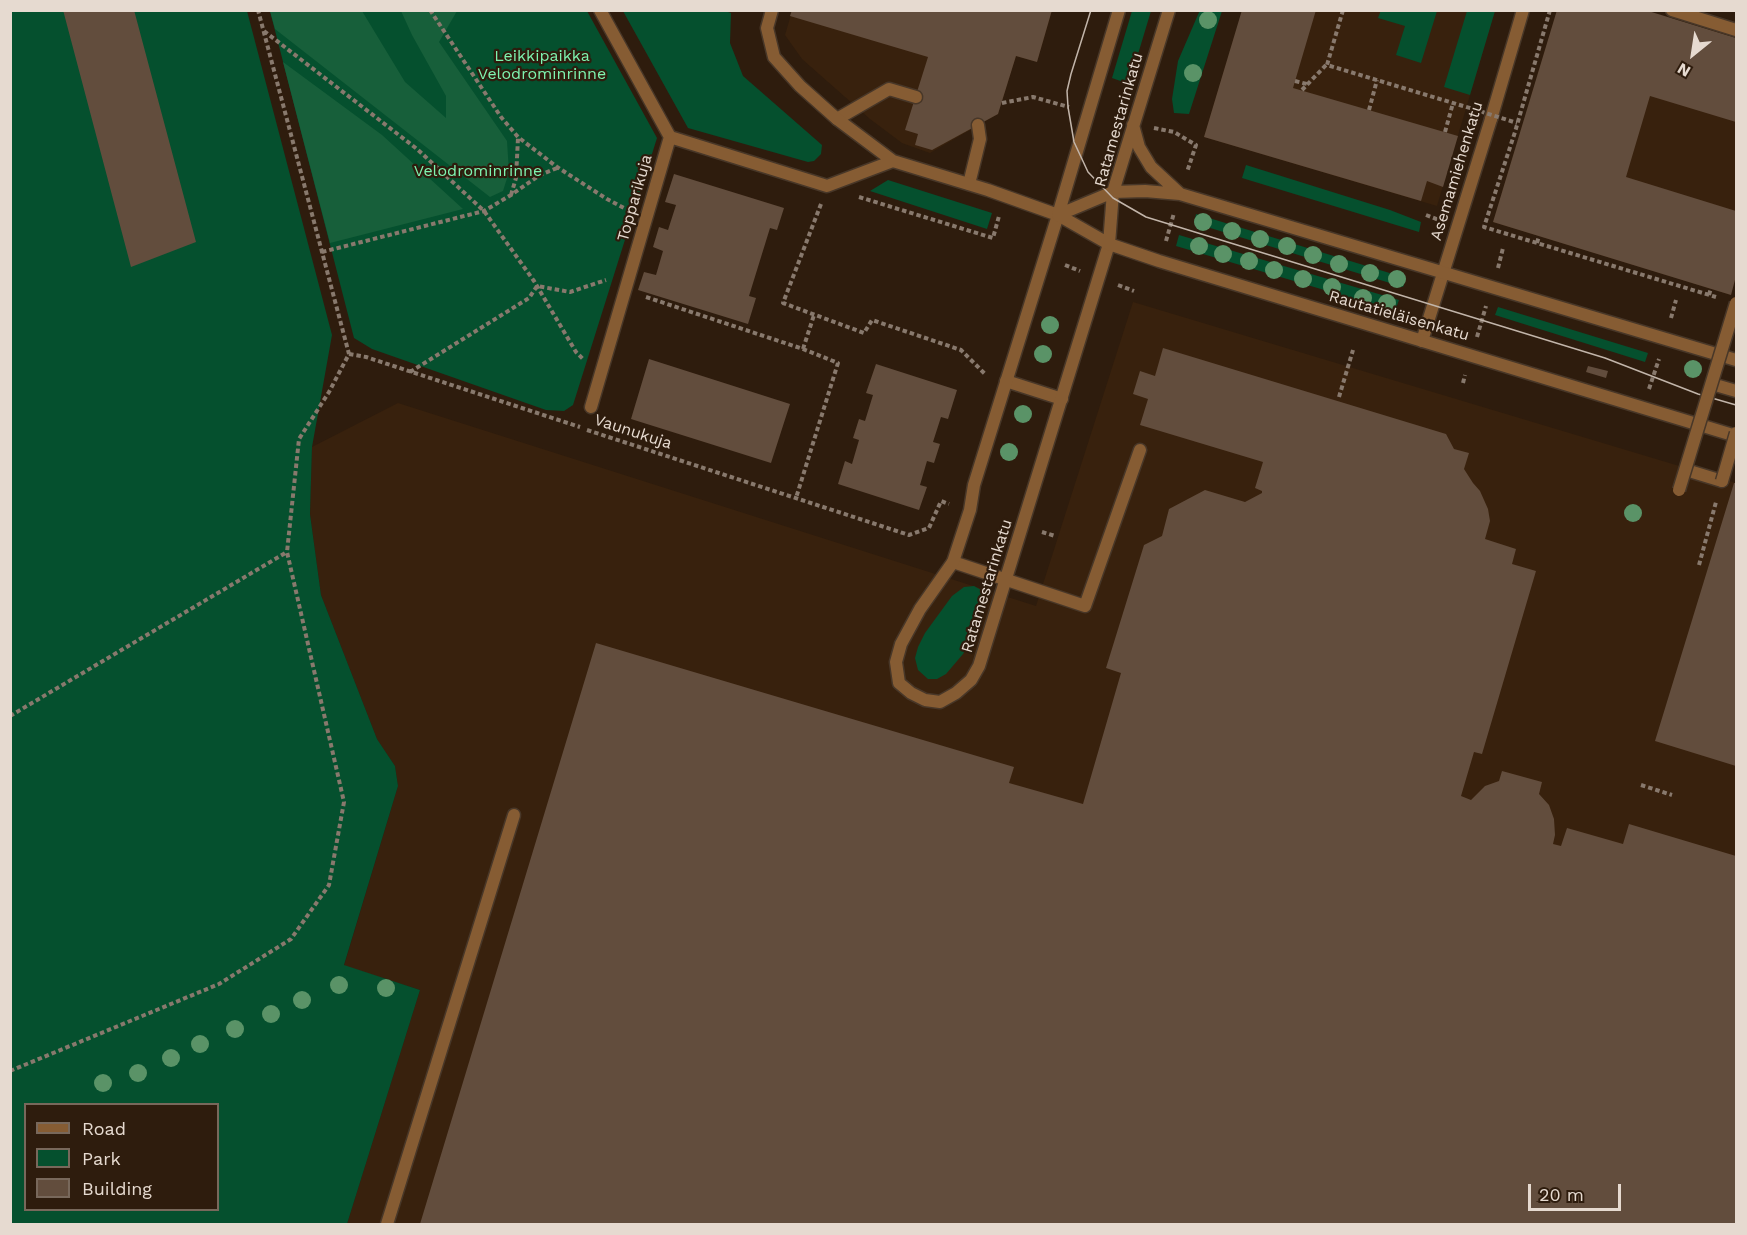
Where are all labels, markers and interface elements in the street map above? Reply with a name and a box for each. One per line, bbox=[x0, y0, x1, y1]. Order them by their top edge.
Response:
north arrow bbox=[1663, 24, 1723, 84]
park label: Leikkipaikka Velodrominrinne bbox=[478, 46, 606, 84]
street label: Ratamestarinkatu bbox=[1091, 51, 1147, 189]
text: N bbox=[1674, 59, 1694, 81]
street label: Asemamiehenkatu bbox=[1427, 99, 1487, 243]
street label: Topparikuja bbox=[613, 152, 657, 244]
park label: Velodrominrinne bbox=[414, 161, 542, 181]
street label: Rautatieläisenkatu bbox=[1327, 287, 1471, 345]
street label: Vaunukuja bbox=[592, 410, 674, 454]
street label: Ratamestarinkatu bbox=[958, 517, 1016, 655]
legend bbox=[24, 1103, 219, 1211]
text: Road bbox=[82, 1118, 126, 1139]
text: Park bbox=[82, 1148, 121, 1169]
scale bar bbox=[1531, 1172, 1624, 1210]
text: Building bbox=[82, 1178, 152, 1199]
text: 20 m bbox=[1539, 1184, 1584, 1205]

